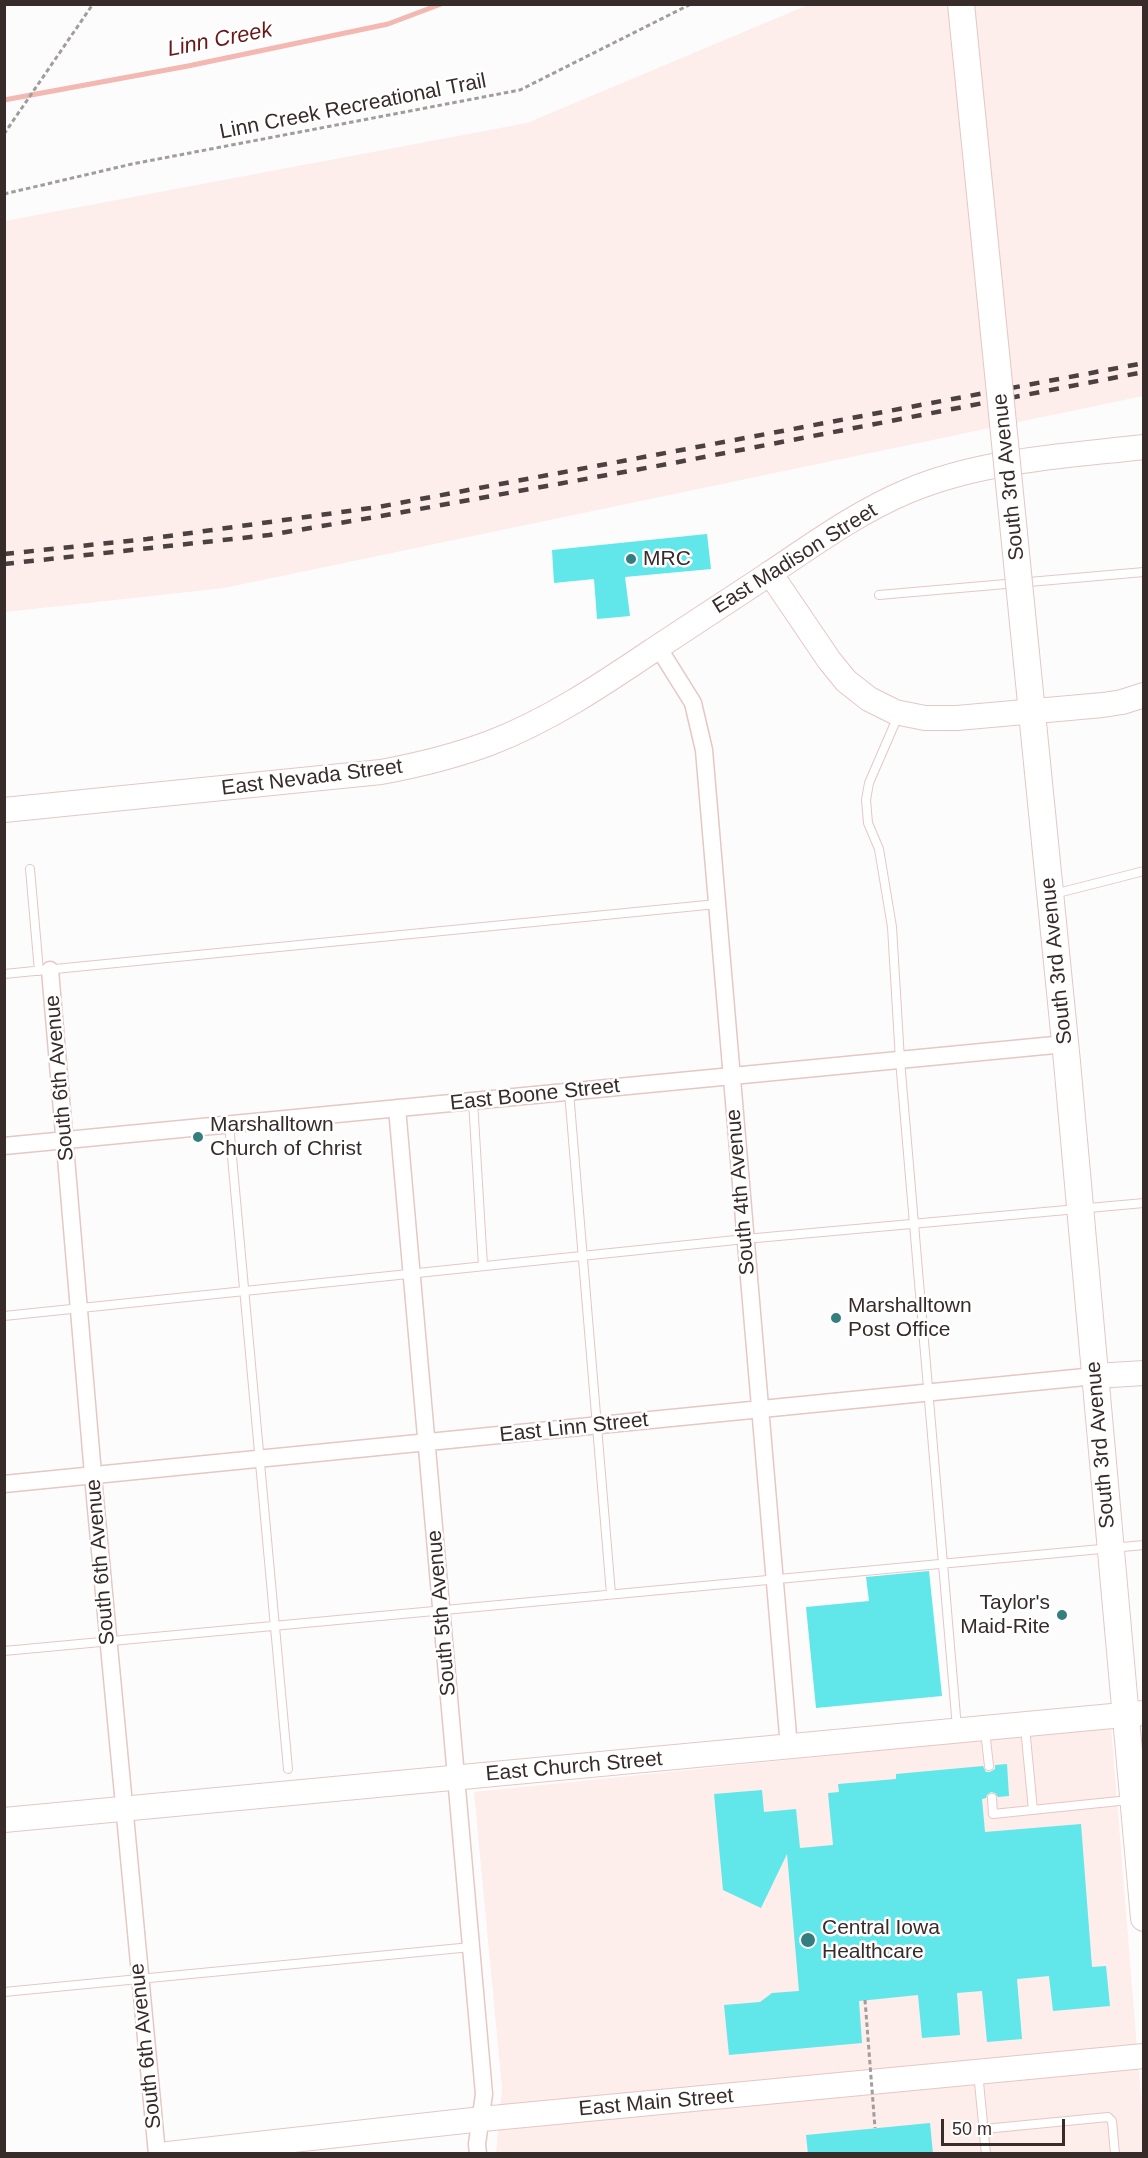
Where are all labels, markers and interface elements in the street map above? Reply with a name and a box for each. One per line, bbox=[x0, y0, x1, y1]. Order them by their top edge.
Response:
water label: Linn Creek bbox=[165, 17, 275, 63]
street label: Linn Creek Recreational Trail bbox=[217, 69, 489, 145]
street label: South 3rd Avenue bbox=[988, 392, 1030, 562]
street label: East Madison Street bbox=[708, 498, 882, 620]
place label: MRC bbox=[643, 546, 691, 572]
marker: MRC bbox=[624, 552, 638, 566]
street label: East Nevada Street bbox=[220, 754, 404, 802]
street label: South 3rd Avenue bbox=[1036, 876, 1078, 1046]
street label: South 6th Avenue bbox=[40, 994, 80, 1162]
street label: East Boone Street bbox=[449, 1074, 621, 1116]
street label: South 4th Avenue bbox=[721, 1108, 761, 1276]
place label: Marshalltown Church of Christ bbox=[210, 1112, 362, 1162]
marker: Marshalltown Church of Christ bbox=[191, 1130, 205, 1144]
place label: Marshalltown Post Office bbox=[848, 1293, 972, 1343]
marker: Marshalltown Post Office bbox=[829, 1311, 843, 1325]
street label: South 3rd Avenue bbox=[1081, 1360, 1121, 1530]
street label: East Linn Street bbox=[498, 1408, 650, 1448]
street label: South 6th Avenue bbox=[81, 1478, 121, 1646]
street label: South 5th Avenue bbox=[422, 1529, 462, 1697]
place label: Taylor's Maid-Rite bbox=[960, 1590, 1050, 1640]
marker: Taylor's Maid-Rite bbox=[1055, 1608, 1069, 1622]
street label: East Church Street bbox=[485, 1747, 663, 1787]
place label: Central Iowa Healthcare bbox=[822, 1915, 940, 1965]
marker: Central Iowa Healthcare bbox=[799, 1931, 817, 1949]
street label: South 6th Avenue bbox=[125, 1962, 167, 2130]
street label: East Main Street bbox=[578, 2084, 734, 2122]
scale bar bbox=[944, 2107, 1068, 2145]
text: 50 m bbox=[952, 2119, 992, 2139]

